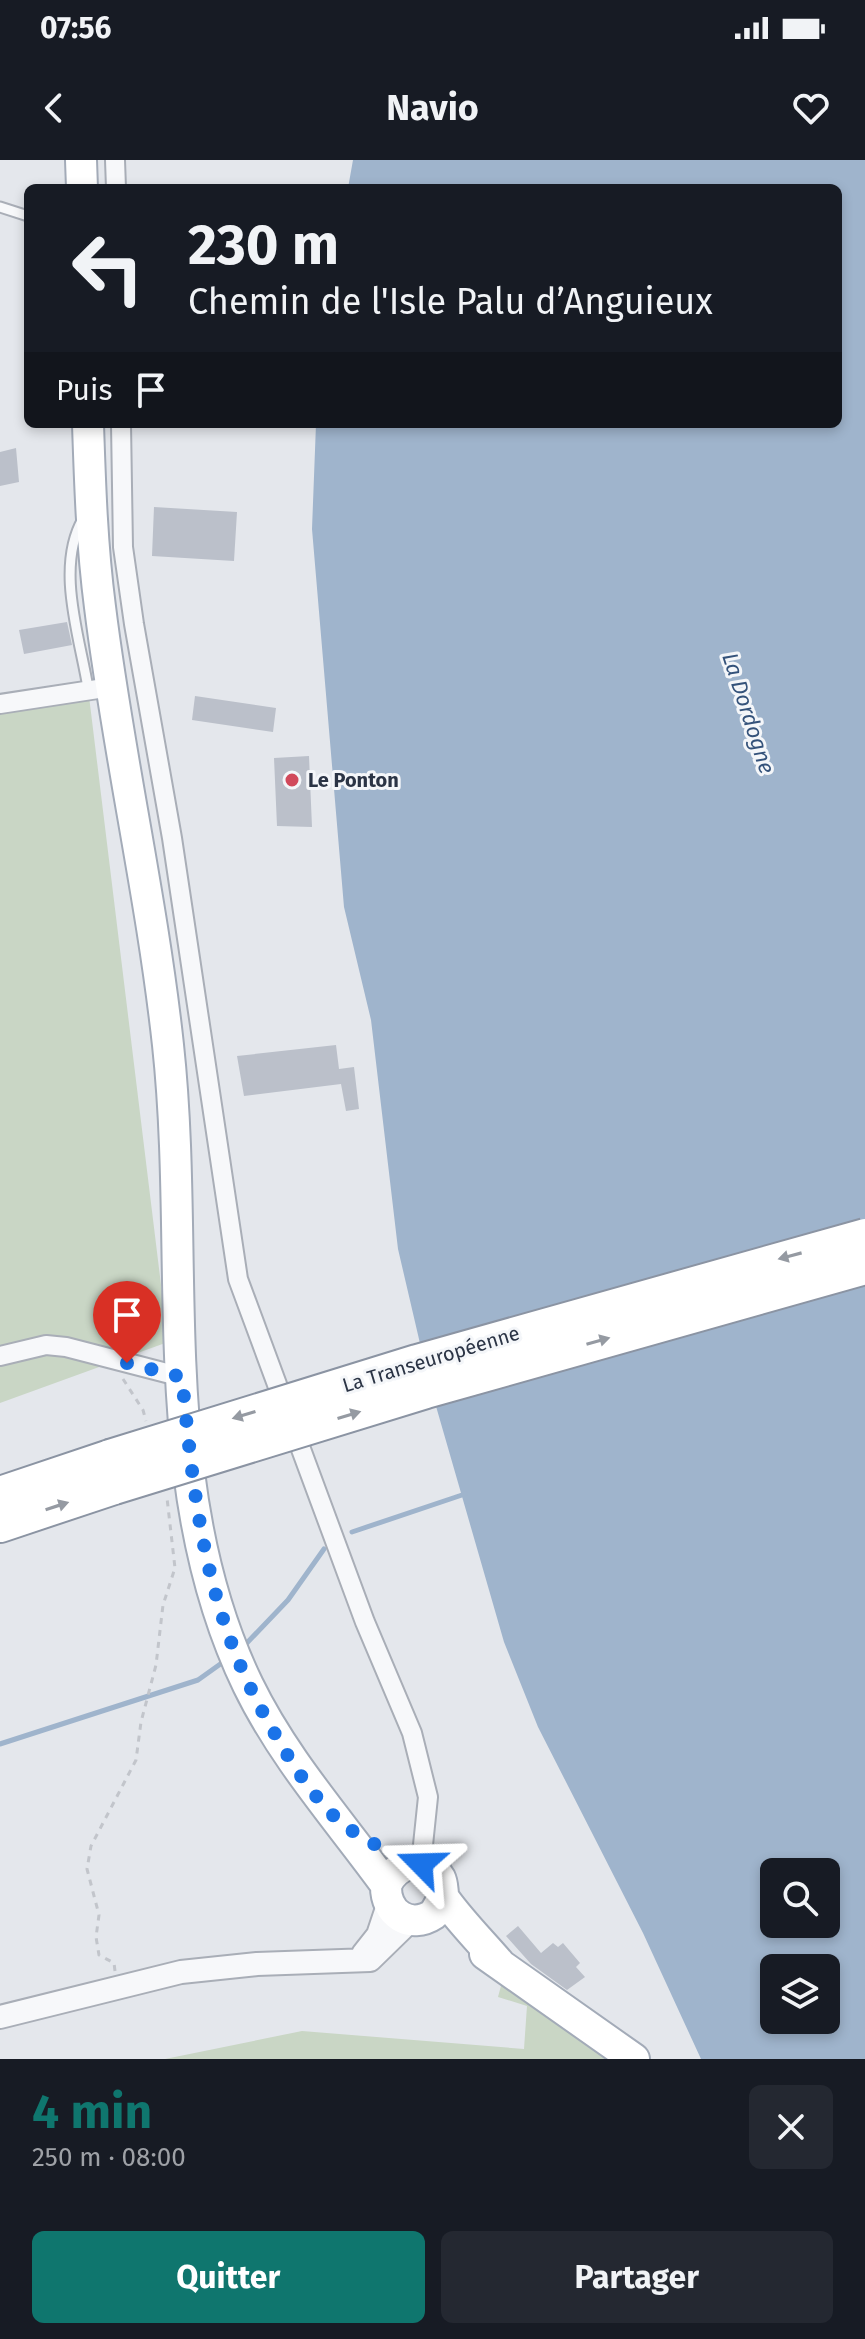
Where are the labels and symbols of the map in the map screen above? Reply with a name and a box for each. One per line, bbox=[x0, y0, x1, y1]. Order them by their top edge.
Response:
water label: La Dordogne bbox=[716, 649, 781, 777]
place label: Le Ponton bbox=[308, 768, 399, 792]
marker: Le Ponton bbox=[283, 771, 301, 789]
one-way arrow bbox=[777, 1250, 802, 1262]
pin bbox=[93, 1281, 161, 1363]
street label: La Transeuropéenne bbox=[340, 1321, 522, 1397]
one-way arrow bbox=[586, 1335, 611, 1347]
one-way arrow bbox=[337, 1408, 361, 1420]
one-way arrow bbox=[232, 1410, 256, 1422]
one-way arrow bbox=[45, 1500, 69, 1512]
position arrow bbox=[379, 1822, 463, 1906]

